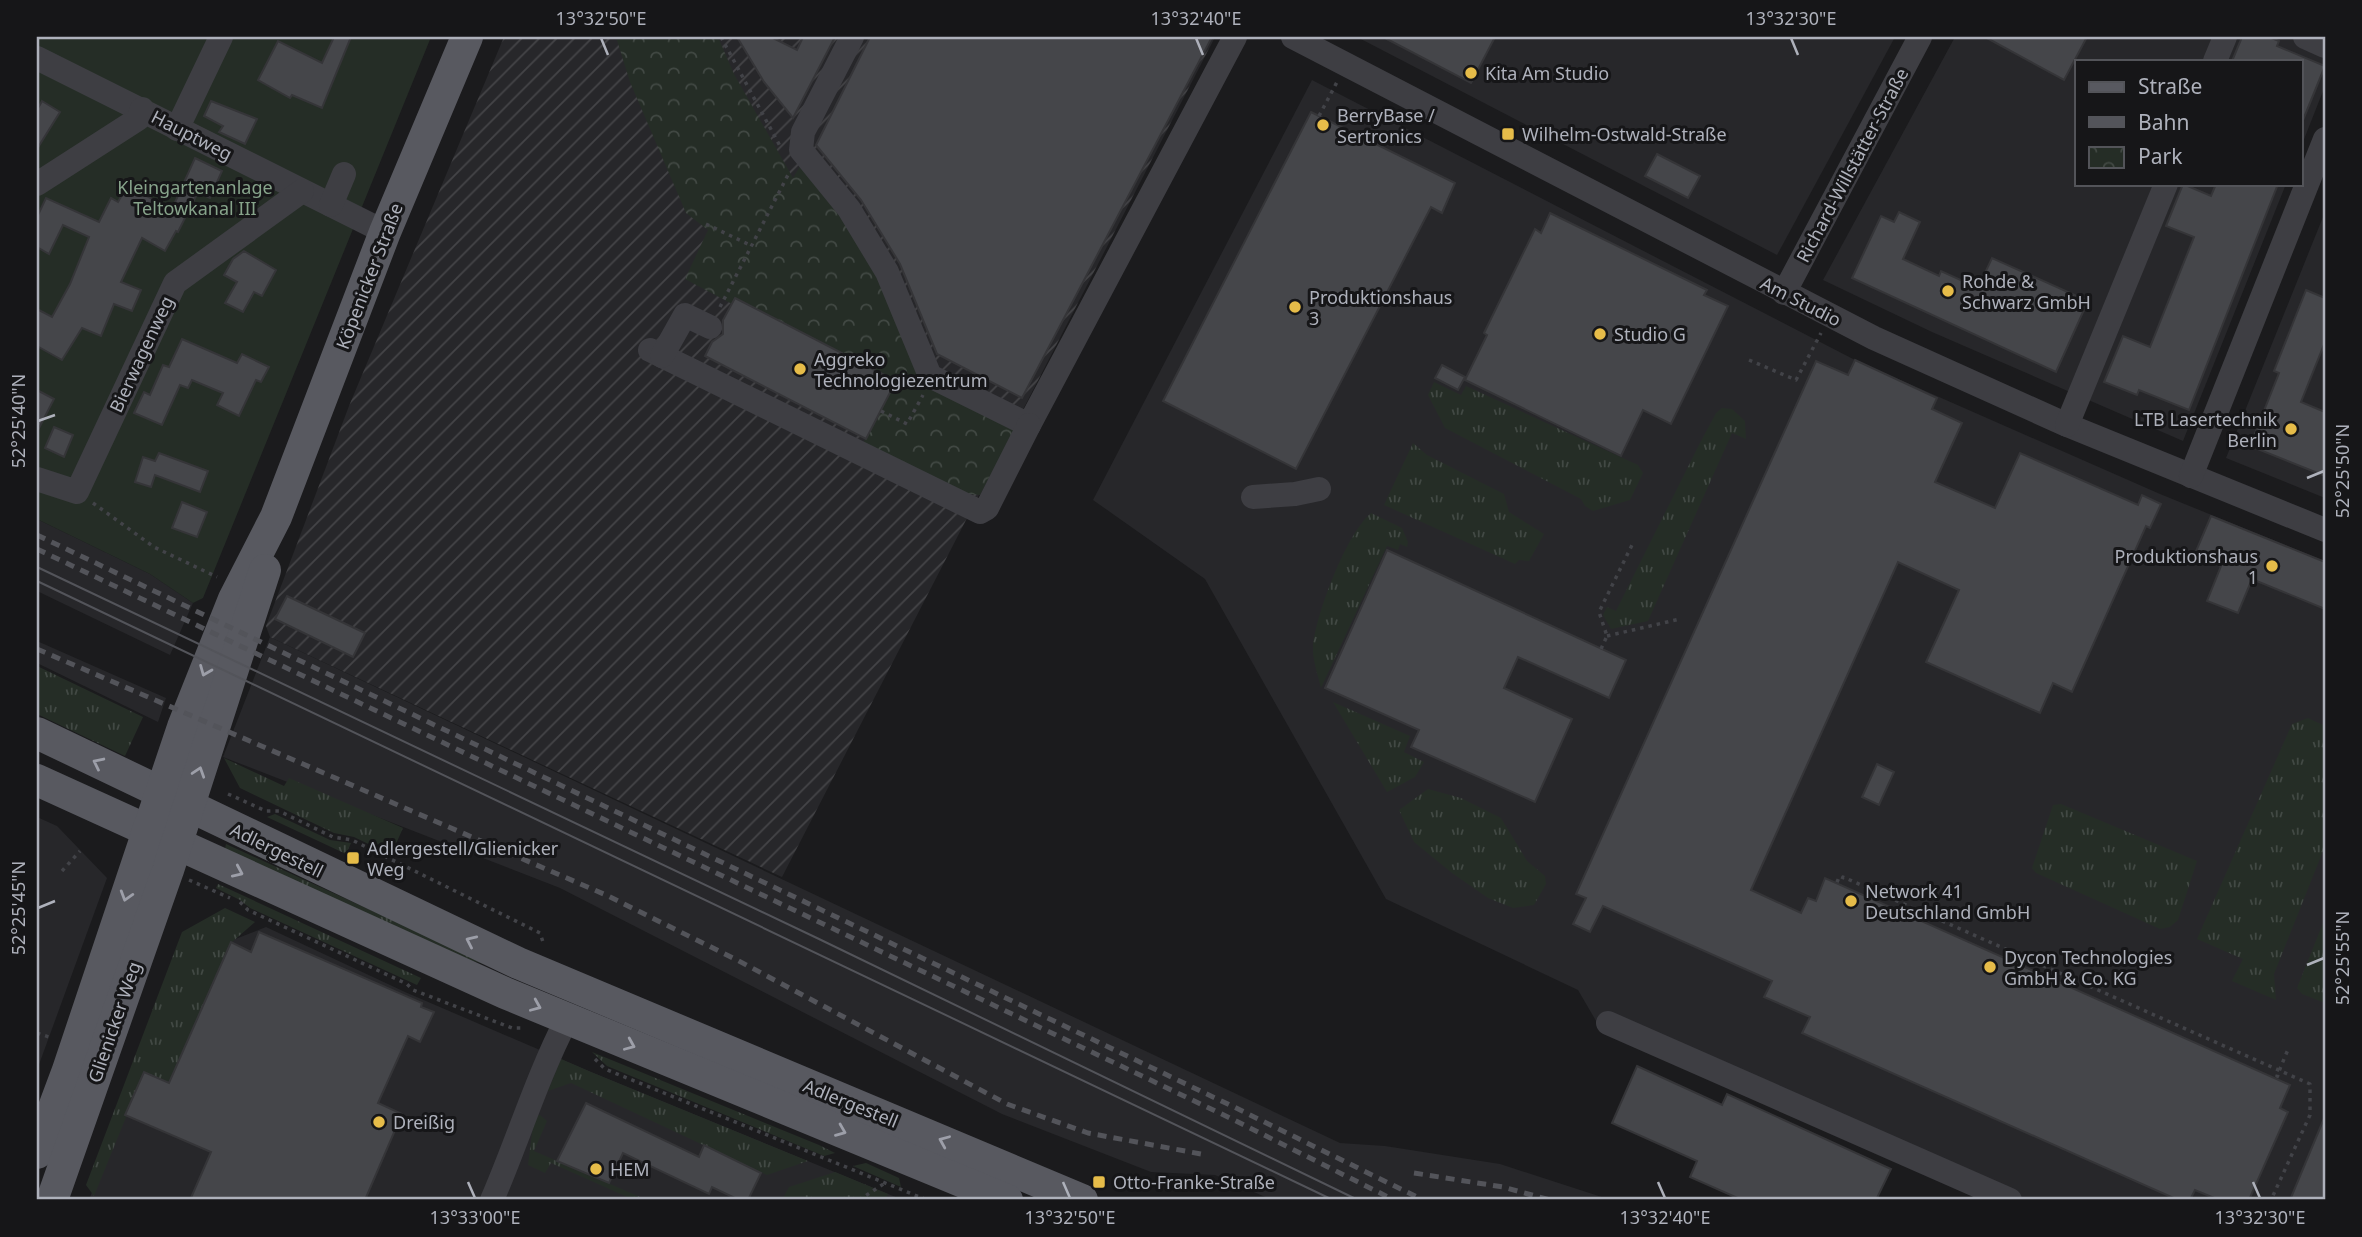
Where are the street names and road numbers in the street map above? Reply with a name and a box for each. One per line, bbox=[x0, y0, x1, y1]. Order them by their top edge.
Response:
street label: Richard-Willstätter-Straße bbox=[1790, 64, 1914, 266]
street label: Hauptweg bbox=[148, 104, 236, 166]
street label: Köpenicker Straße bbox=[330, 200, 408, 352]
street label: Am Studio bbox=[1757, 271, 1845, 331]
street label: Bierwagenweg bbox=[104, 292, 178, 416]
street label: Adlergestell bbox=[227, 817, 327, 883]
street label: Glienicker Weg bbox=[82, 958, 146, 1086]
street label: Adlergestell bbox=[800, 1073, 902, 1133]

